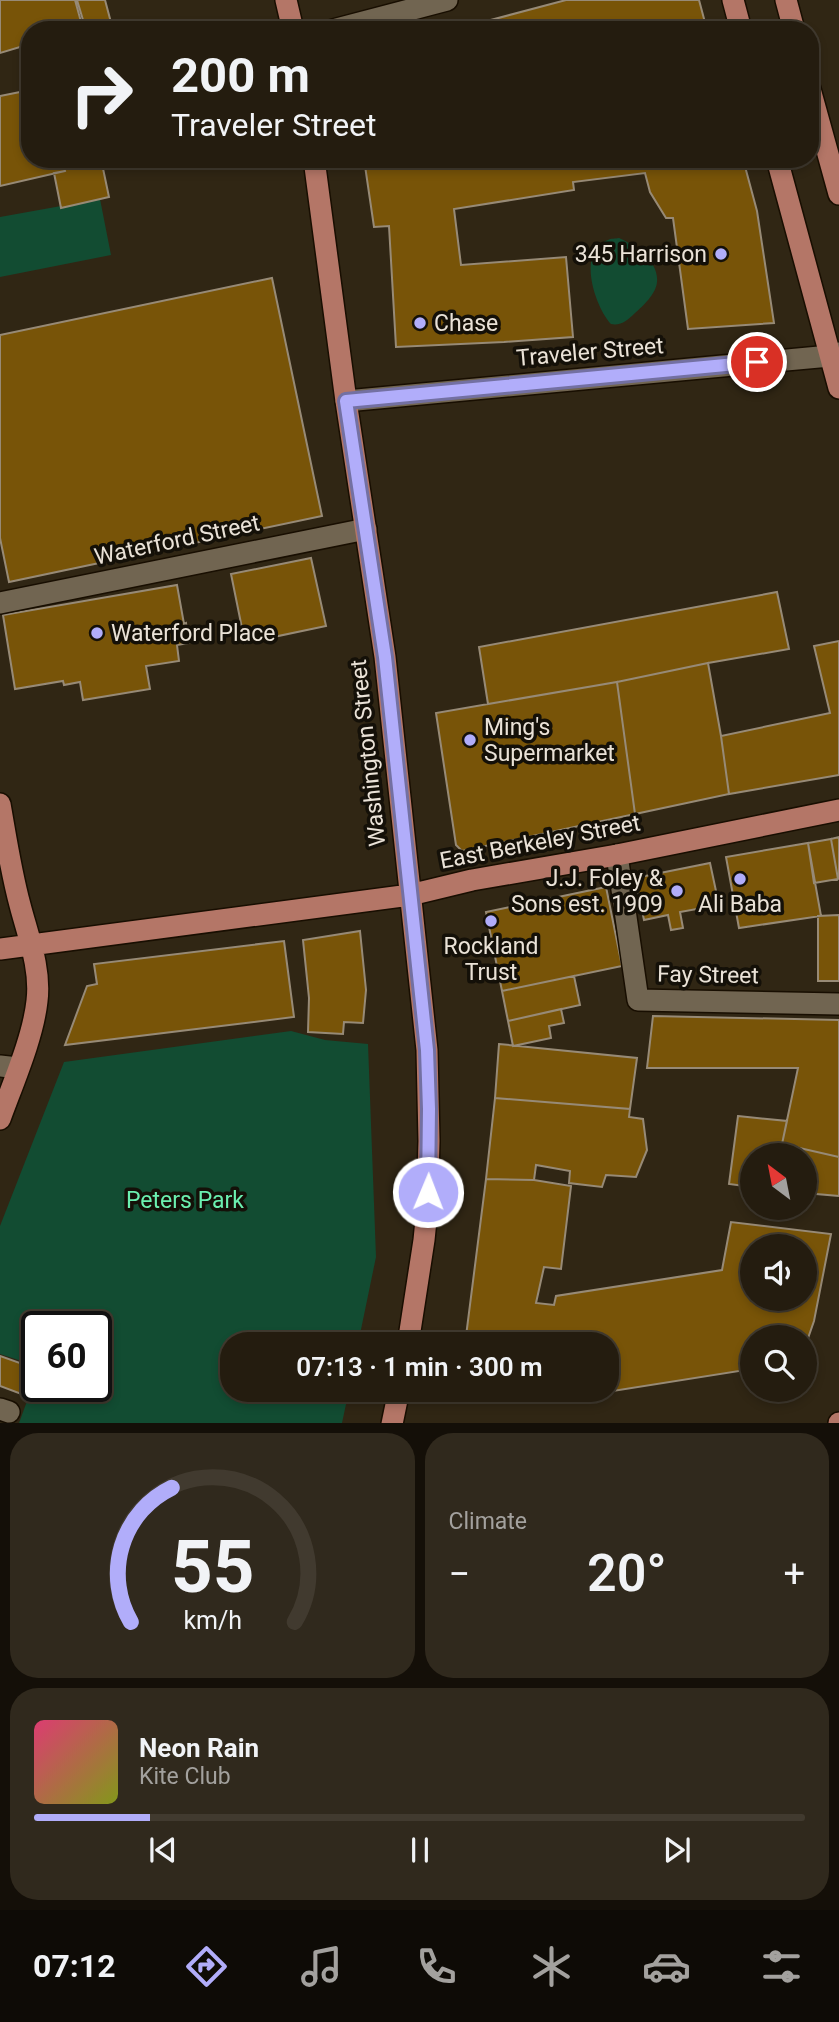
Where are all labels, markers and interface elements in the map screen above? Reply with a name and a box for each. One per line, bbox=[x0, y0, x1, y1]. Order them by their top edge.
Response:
text: 200 m bbox=[171, 47, 310, 104]
icon: right bbox=[56, 49, 147, 140]
text: Traveler Street bbox=[171, 106, 377, 144]
place label: 345 Harrison bbox=[575, 241, 707, 268]
marker: 345 Harrison bbox=[713, 246, 729, 262]
place label: Chase bbox=[434, 310, 498, 337]
marker: Chase bbox=[412, 315, 428, 331]
street label: Traveler Street bbox=[515, 332, 665, 372]
pin bbox=[727, 332, 787, 392]
icon: arrive bbox=[738, 343, 776, 381]
street label: Waterford Street bbox=[92, 509, 262, 571]
place label: Waterford Place bbox=[111, 620, 275, 647]
marker: Waterford Place bbox=[89, 625, 105, 641]
street label: Washington Street bbox=[345, 658, 391, 848]
place label: Ming's Supermarket bbox=[484, 714, 615, 767]
marker: Ming's Supermarket bbox=[462, 732, 478, 748]
street label: East Berkeley Street bbox=[438, 809, 642, 875]
place label: J.J. Foley & Sons est. 1909 bbox=[511, 865, 664, 918]
marker: Ali Baba bbox=[732, 871, 748, 887]
marker: J.J. Foley & Sons est. 1909 bbox=[669, 883, 685, 899]
place label: Ali Baba bbox=[698, 891, 782, 918]
marker: Rockland Trust bbox=[483, 913, 499, 929]
place label: Rockland Trust bbox=[444, 933, 538, 986]
street label: Fay Street bbox=[657, 961, 759, 989]
north arrow bbox=[740, 1143, 817, 1220]
map controls bbox=[740, 1143, 817, 1402]
position arrow bbox=[391, 1155, 465, 1229]
park label: Peters Park bbox=[126, 1187, 244, 1214]
button: sound bbox=[740, 1234, 817, 1311]
speed limit sign: 60 bbox=[21, 1311, 112, 1402]
button: search bbox=[740, 1325, 817, 1402]
text: 07:13 · 1 min · 300 m bbox=[296, 1352, 543, 1382]
text: Climate bbox=[449, 1508, 527, 1535]
text: 55 bbox=[170, 1524, 254, 1610]
text: 20° bbox=[587, 1543, 667, 1604]
text: − bbox=[449, 1552, 470, 1596]
text: + bbox=[783, 1552, 805, 1596]
text: km/h bbox=[183, 1605, 242, 1634]
text: Neon Rain bbox=[139, 1733, 259, 1763]
text: Kite Club bbox=[139, 1763, 231, 1790]
icon: previous bbox=[144, 1831, 182, 1869]
icon: pause bbox=[401, 1831, 439, 1869]
icon: next bbox=[658, 1831, 696, 1869]
icon: directions bbox=[182, 1942, 231, 1991]
icon: music bbox=[297, 1942, 346, 1991]
icon: phone bbox=[412, 1942, 461, 1991]
icon: climate bbox=[527, 1942, 576, 1991]
icon: car bbox=[642, 1942, 691, 1991]
icon: filters bbox=[757, 1942, 806, 1991]
text: 07:12 bbox=[33, 1947, 115, 1985]

